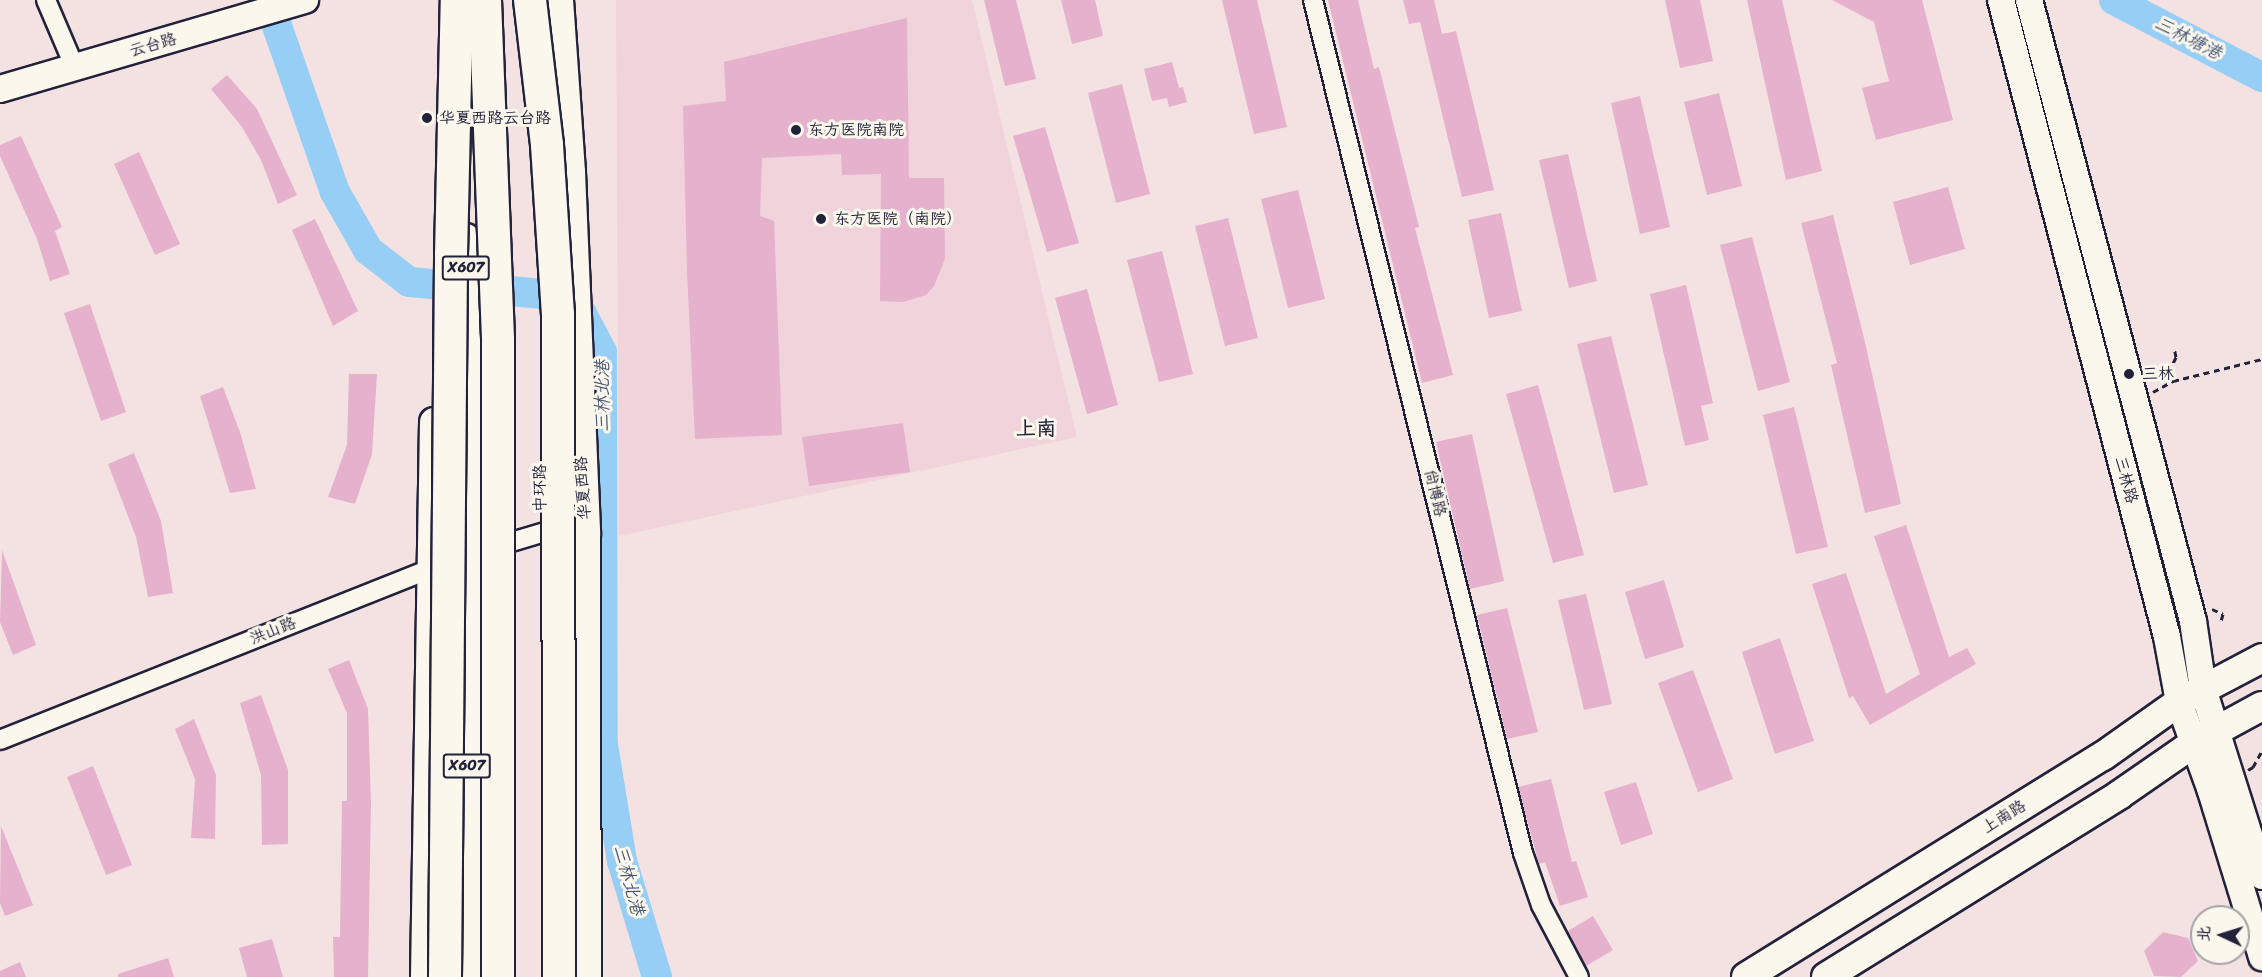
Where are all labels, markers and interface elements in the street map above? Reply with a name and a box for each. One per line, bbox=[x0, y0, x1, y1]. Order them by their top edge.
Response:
water label: 三林塘港 bbox=[2151, 12, 2225, 64]
street label: 云台路 bbox=[127, 29, 179, 61]
place label: 华夏西路云台路 bbox=[439, 108, 551, 128]
marker: 华夏西路云台路 bbox=[420, 111, 434, 125]
place label: 东方医院南院 bbox=[808, 120, 904, 140]
marker: 东方医院南院 bbox=[789, 123, 803, 137]
place label: 东方医院（南院） bbox=[834, 209, 962, 229]
marker: 东方医院（南院） bbox=[812, 210, 830, 228]
road number: X607 bbox=[440, 256, 492, 280]
water label: 三林北港 bbox=[591, 360, 613, 432]
place label: 三林 bbox=[2142, 364, 2174, 384]
marker: 三林 bbox=[2120, 365, 2138, 383]
district label: 上南 bbox=[1016, 416, 1056, 440]
street label: 三林路 bbox=[2111, 454, 2141, 506]
street label: 华夏西路 bbox=[571, 455, 595, 521]
street label: 中环路 bbox=[530, 464, 550, 512]
street label: 尚博路 bbox=[1420, 467, 1450, 519]
street label: 洪山路 bbox=[247, 613, 299, 649]
road number: X607 bbox=[442, 754, 492, 778]
street label: 上南路 bbox=[1979, 796, 2029, 838]
water label: 三林北港 bbox=[609, 842, 649, 918]
north arrow bbox=[2190, 905, 2250, 965]
text: 北 bbox=[2189, 925, 2219, 943]

